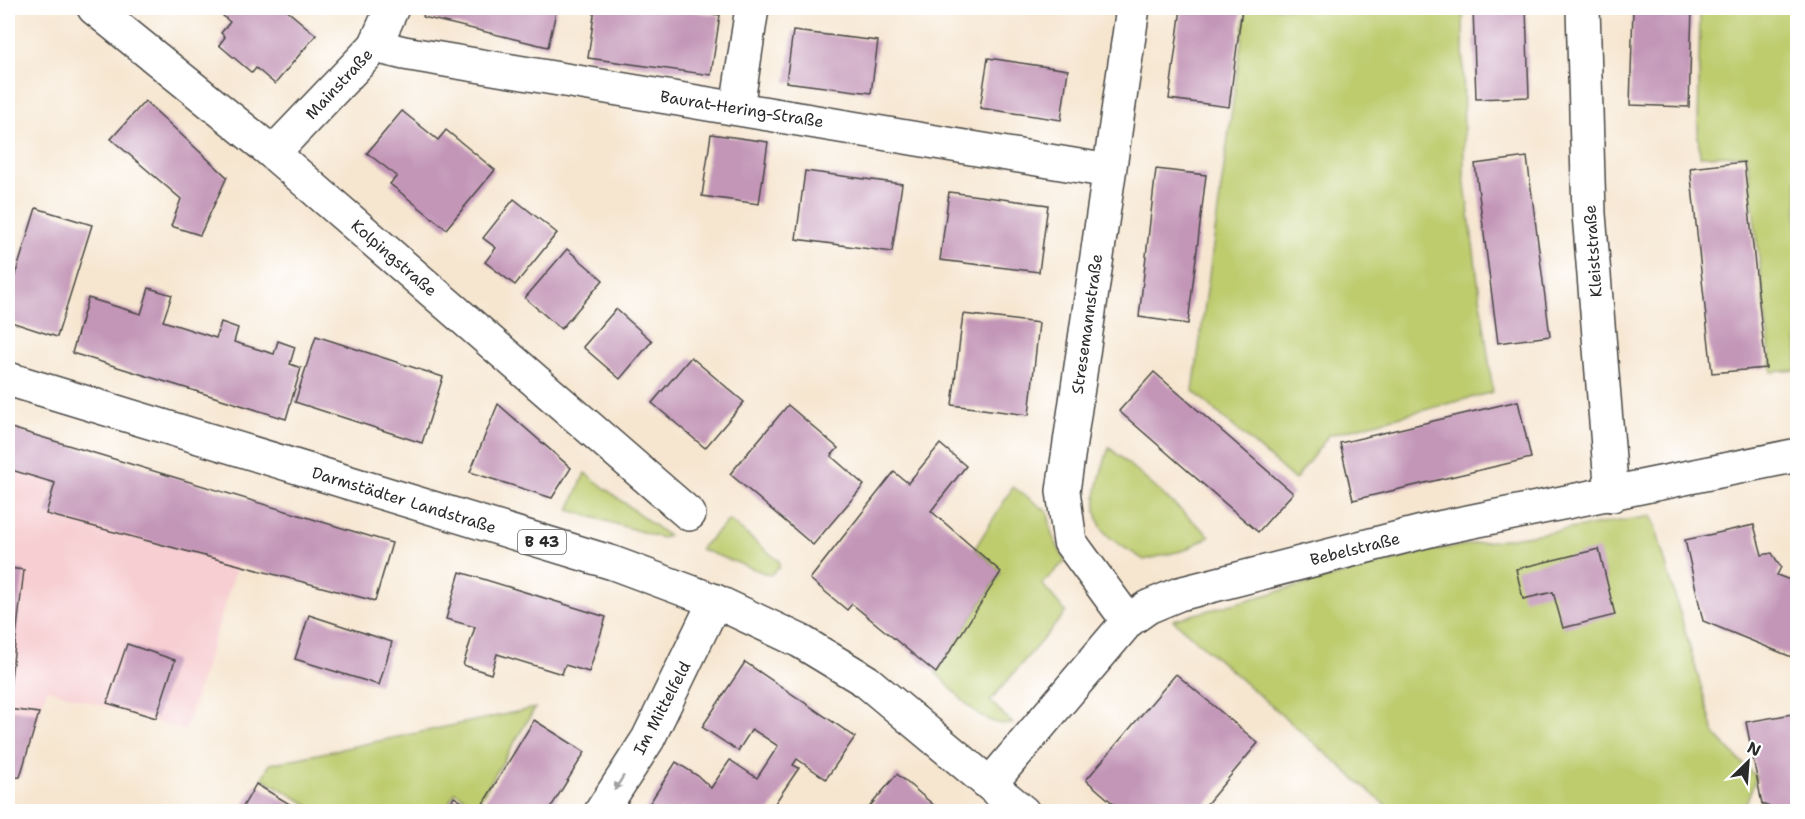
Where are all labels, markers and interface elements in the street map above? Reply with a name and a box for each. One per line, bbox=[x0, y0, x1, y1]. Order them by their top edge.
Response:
street label: Mainstraße bbox=[301, 44, 377, 124]
street label: Baurat-Hering-Straße bbox=[659, 86, 825, 132]
street label: Kleiststraße bbox=[1579, 204, 1607, 298]
street label: Kolpingstraße bbox=[347, 215, 441, 301]
street label: Stresemannstraße bbox=[1067, 253, 1107, 395]
street label: Darmstädter Landstraße bbox=[309, 462, 499, 538]
street label: Bebelstraße bbox=[1308, 528, 1402, 570]
road number: B 43 bbox=[518, 530, 566, 554]
street label: Im Mittelfeld bbox=[629, 658, 695, 758]
north arrow bbox=[1718, 732, 1778, 792]
text: N bbox=[1744, 737, 1764, 761]
one-way arrow bbox=[614, 774, 625, 791]

